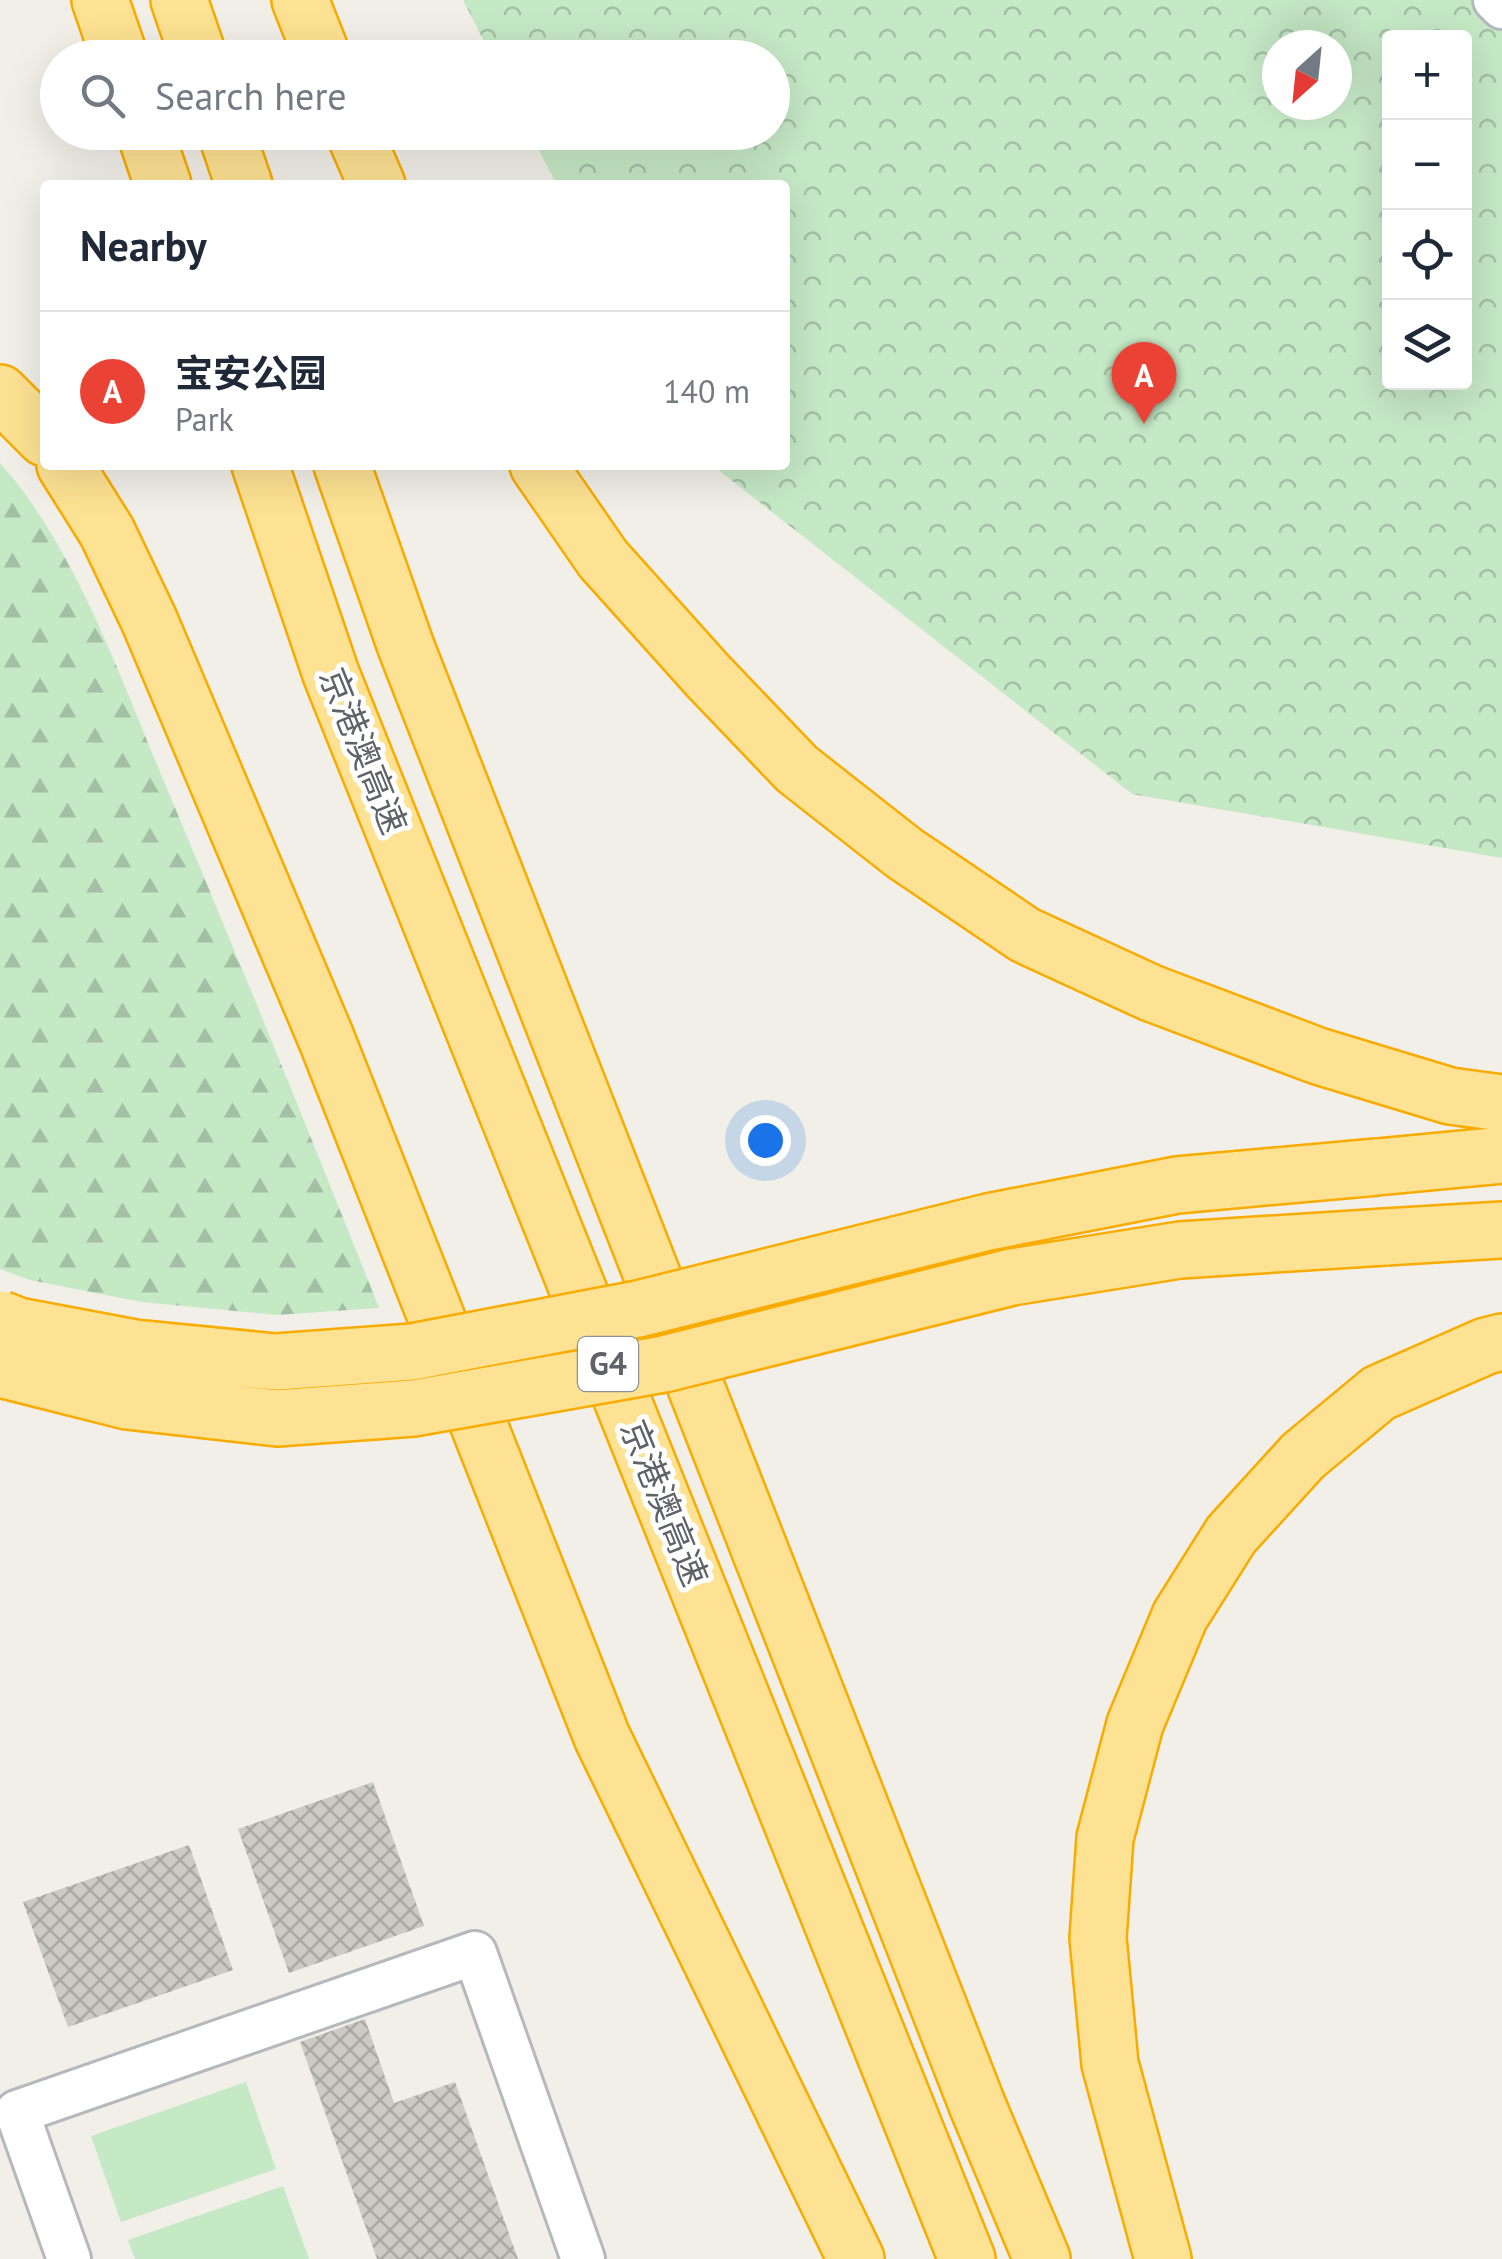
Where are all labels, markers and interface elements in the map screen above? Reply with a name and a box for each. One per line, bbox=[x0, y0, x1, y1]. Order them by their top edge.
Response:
north arrow bbox=[1262, 30, 1352, 120]
map controls bbox=[1382, 30, 1472, 390]
button: + bbox=[1382, 30, 1472, 120]
search box bbox=[40, 40, 790, 150]
icon: search bbox=[75, 68, 130, 123]
text: Search here bbox=[155, 71, 347, 120]
button: − bbox=[1382, 120, 1472, 210]
button: locate bbox=[1382, 210, 1472, 300]
text: Nearby bbox=[80, 218, 207, 273]
button: layers bbox=[1382, 300, 1472, 390]
pin: A bbox=[1112, 342, 1176, 424]
text: 宝安公园 bbox=[175, 348, 327, 397]
text: A bbox=[103, 370, 122, 412]
text: 140 m bbox=[663, 370, 750, 412]
text: Park bbox=[175, 398, 234, 440]
street label: 京港澳高速 bbox=[310, 661, 418, 840]
your location bbox=[740, 1115, 791, 1166]
road number: G4 bbox=[578, 1337, 638, 1391]
street label: 京港澳高速 bbox=[611, 1413, 719, 1592]

